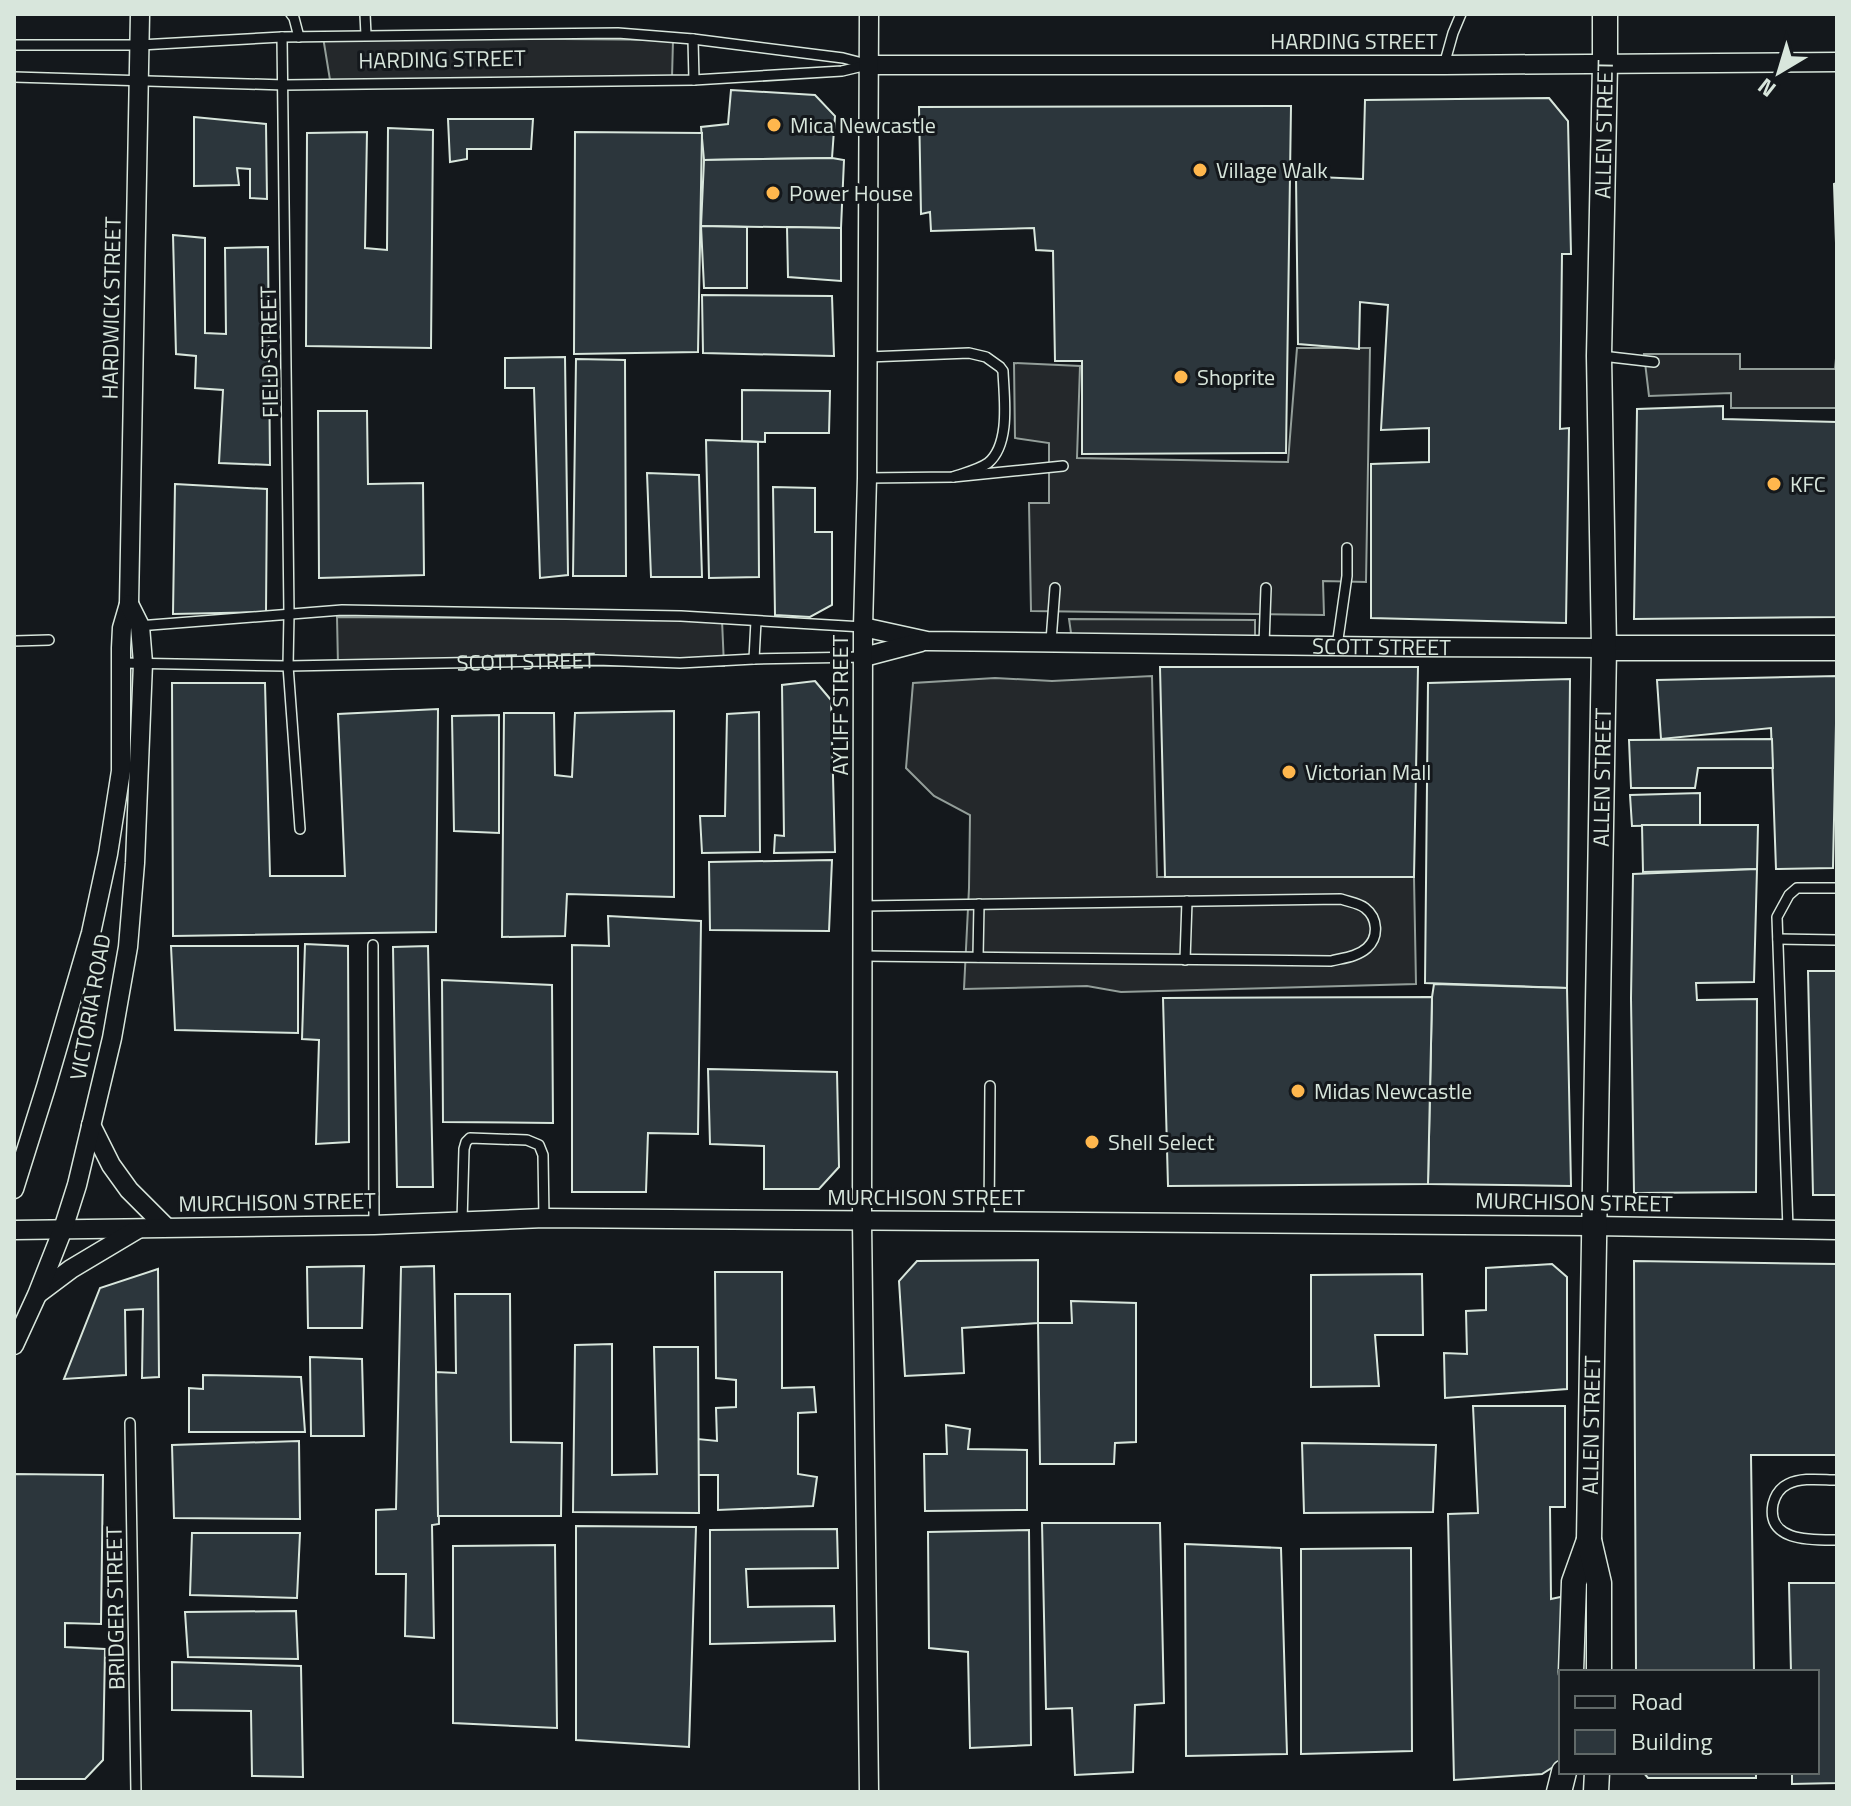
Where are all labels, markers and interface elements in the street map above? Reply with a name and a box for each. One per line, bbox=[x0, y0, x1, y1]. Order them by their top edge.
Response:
street label: HARDING STREET bbox=[1270, 24, 1438, 58]
north arrow bbox=[1739, 32, 1819, 112]
street label: HARDING STREET bbox=[358, 41, 526, 77]
street label: ALLEN STREET bbox=[1585, 59, 1622, 199]
text: N bbox=[1750, 70, 1783, 106]
place label: Mica Newcastle bbox=[790, 108, 936, 142]
marker: Mica Newcastle bbox=[765, 116, 783, 134]
place label: Village Walk bbox=[1216, 153, 1328, 187]
marker: Village Walk bbox=[1191, 161, 1209, 179]
place label: Power House bbox=[789, 176, 913, 210]
marker: Power House bbox=[764, 184, 782, 202]
street label: HARDWICK STREET bbox=[92, 216, 130, 400]
street label: FIELD STREET bbox=[251, 285, 287, 418]
place label: Shoprite bbox=[1197, 360, 1275, 394]
marker: Shoprite bbox=[1172, 368, 1190, 386]
place label: KFC bbox=[1790, 467, 1826, 501]
marker: KFC bbox=[1765, 475, 1783, 493]
street label: SCOTT STREET bbox=[1312, 629, 1451, 664]
street label: AYLIFF STREET bbox=[823, 634, 857, 775]
street label: SCOTT STREET bbox=[456, 643, 596, 680]
street label: ALLEN STREET bbox=[1584, 707, 1620, 847]
place label: Victorian Mall bbox=[1305, 755, 1431, 789]
marker: Victorian Mall bbox=[1280, 763, 1298, 781]
street label: VICTORIA ROAD bbox=[60, 931, 120, 1083]
place label: Midas Newcastle bbox=[1314, 1074, 1472, 1108]
marker: Midas Newcastle bbox=[1289, 1082, 1307, 1100]
place label: Shell Select bbox=[1108, 1125, 1215, 1159]
marker: Shell Select bbox=[1083, 1133, 1101, 1151]
street label: MURCHISON STREET bbox=[827, 1180, 1025, 1214]
street label: MURCHISON STREET bbox=[178, 1183, 376, 1221]
street label: MURCHISON STREET bbox=[1475, 1183, 1673, 1221]
street label: ALLEN STREET bbox=[1573, 1355, 1609, 1495]
street label: BRIDGER STREET bbox=[97, 1525, 133, 1690]
legend bbox=[1559, 1670, 1819, 1774]
text: Road bbox=[1631, 1683, 1683, 1719]
text: Building bbox=[1631, 1723, 1713, 1759]

